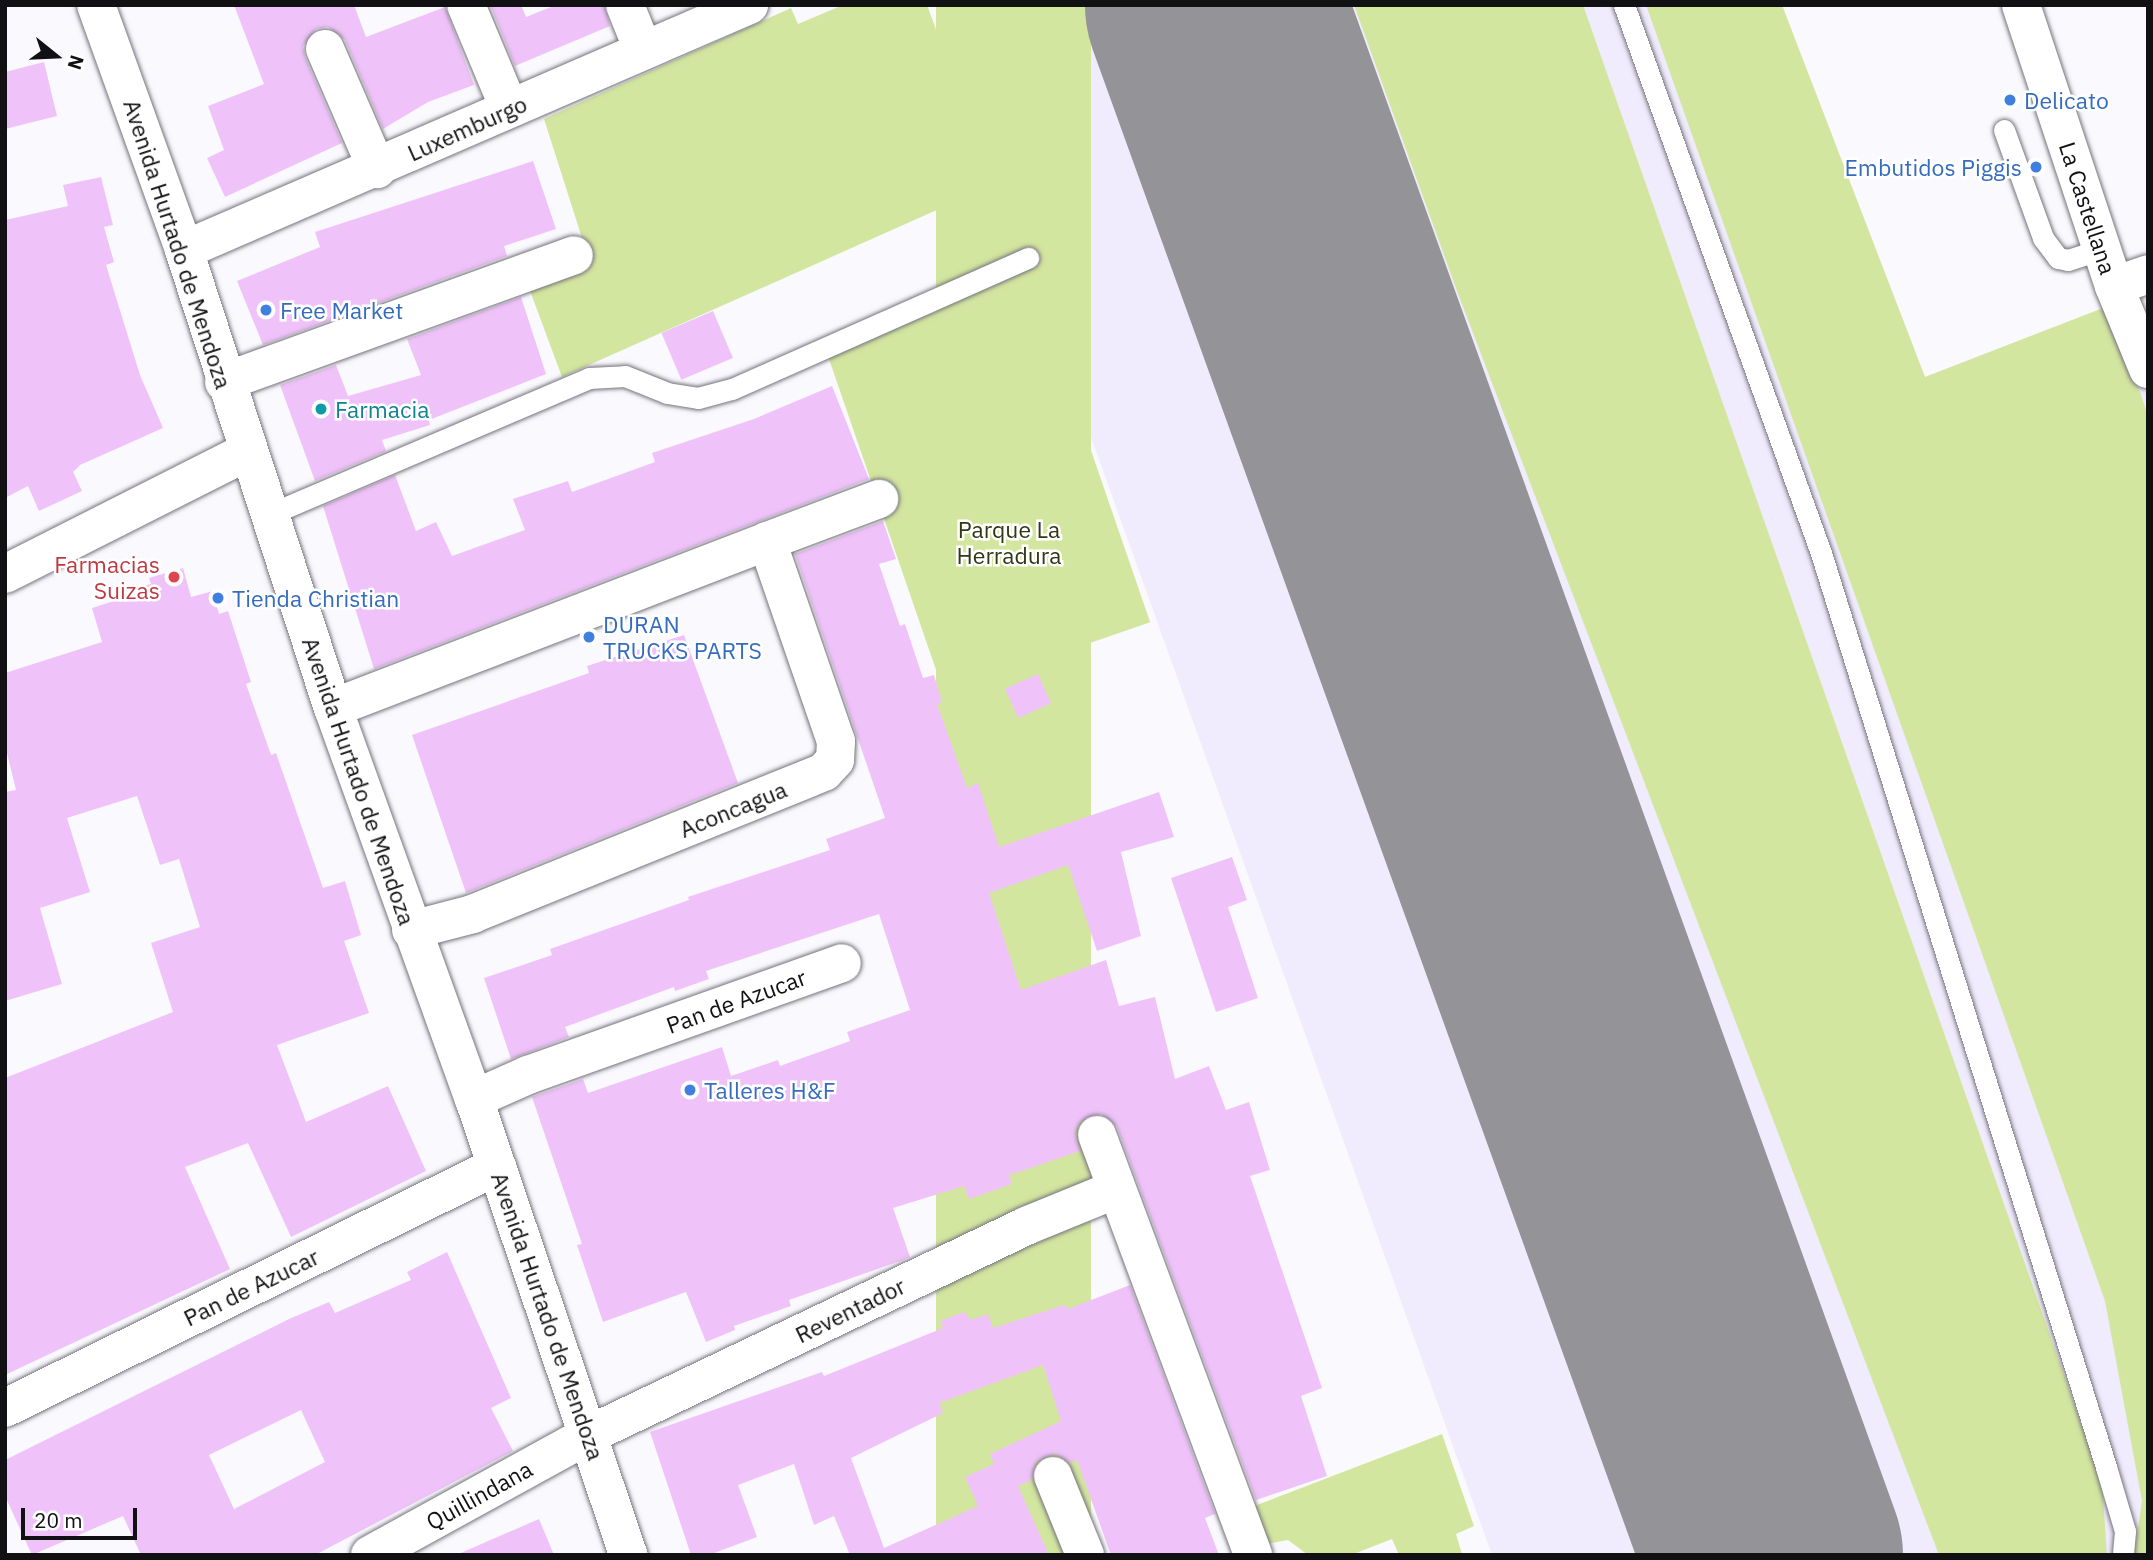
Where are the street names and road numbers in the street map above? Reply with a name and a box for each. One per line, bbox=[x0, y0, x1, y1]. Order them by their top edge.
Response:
street label: Luxemburgo bbox=[403, 89, 531, 167]
street label: Avenida Hurtado de Mendoza bbox=[118, 96, 238, 392]
street label: La Castellana bbox=[2054, 138, 2122, 278]
street label: Avenida Hurtado de Mendoza bbox=[297, 633, 421, 929]
street label: Aconcagua bbox=[675, 775, 791, 843]
street label: Pan de Azucar bbox=[662, 963, 810, 1039]
street label: Avenida Hurtado de Mendoza bbox=[486, 1168, 610, 1464]
street label: Pan de Azucar bbox=[179, 1242, 323, 1332]
street label: Reventador bbox=[791, 1272, 909, 1348]
street label: Quillindana bbox=[421, 1455, 537, 1535]

